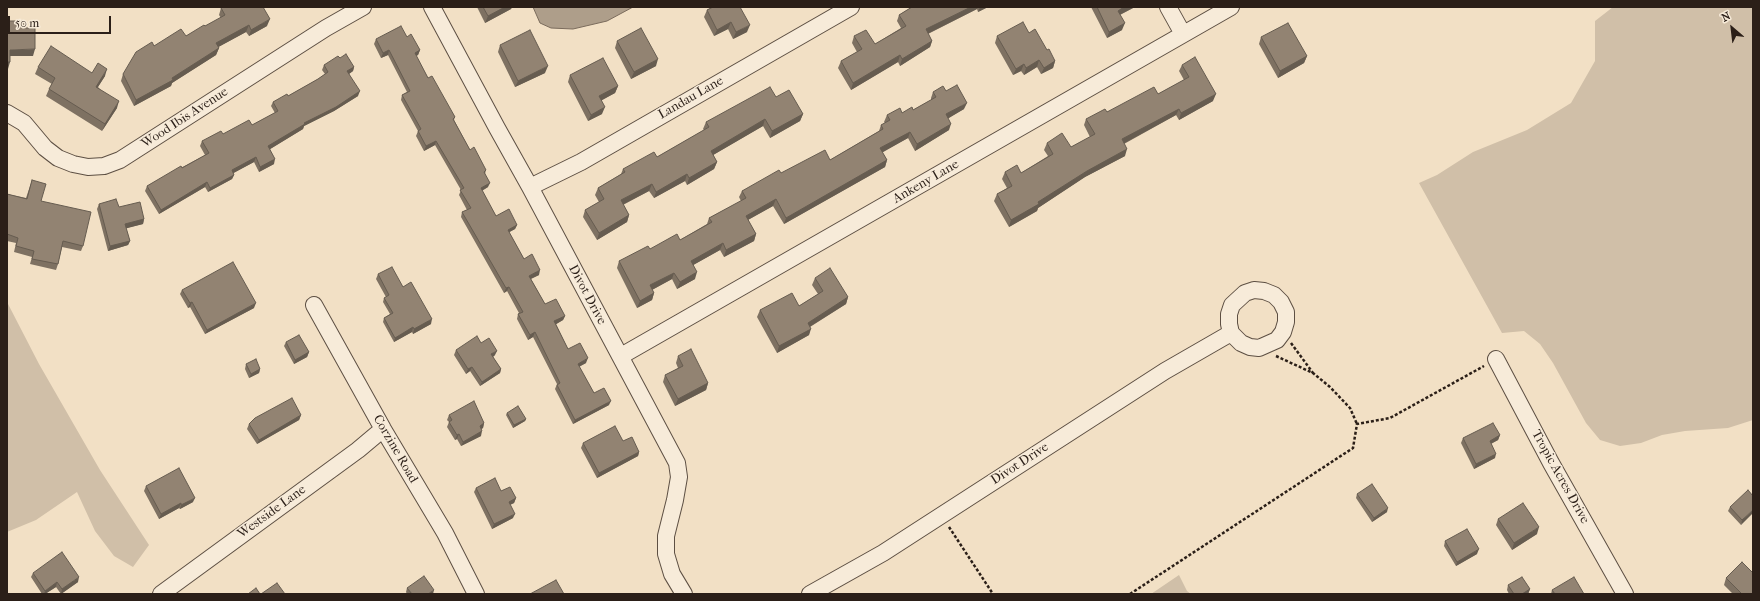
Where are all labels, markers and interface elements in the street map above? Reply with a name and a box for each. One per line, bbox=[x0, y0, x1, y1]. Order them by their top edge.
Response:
scale bar bbox=[10, 8, 113, 34]
north arrow bbox=[1712, 8, 1752, 48]
text: N bbox=[1719, 9, 1733, 25]
text: 50 m bbox=[15, 16, 39, 30]
street label: Landau Lane bbox=[656, 73, 726, 123]
street label: Wood Ibis Avenue bbox=[139, 84, 231, 152]
street label: Ankeny Lane bbox=[890, 157, 962, 207]
street label: Divot Drive bbox=[565, 262, 609, 328]
street label: Corzine Road bbox=[369, 412, 421, 486]
street label: Tropic Acres Drive bbox=[1528, 427, 1592, 527]
street label: Divot Drive bbox=[988, 440, 1052, 488]
street label: Westside Lane bbox=[235, 482, 309, 542]

